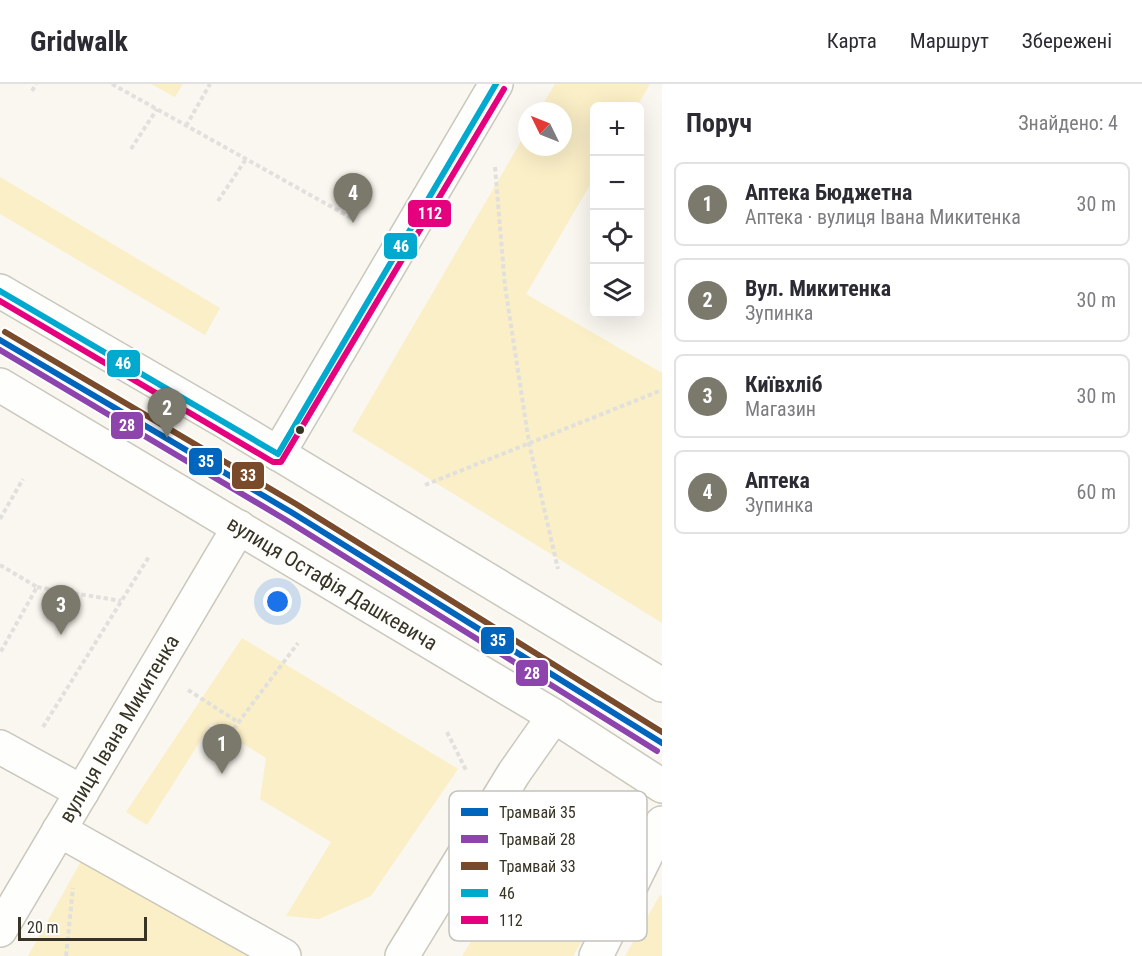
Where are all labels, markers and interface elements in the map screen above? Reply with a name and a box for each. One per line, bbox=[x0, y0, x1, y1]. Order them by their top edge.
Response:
text: Gridwalk bbox=[30, 25, 128, 58]
text: Карта bbox=[827, 29, 877, 53]
text: Маршрут bbox=[910, 29, 989, 53]
text: Збережені bbox=[1022, 29, 1112, 53]
north arrow bbox=[518, 102, 572, 156]
map controls bbox=[590, 102, 644, 318]
button: + bbox=[590, 102, 644, 156]
text: Поруч bbox=[686, 108, 752, 138]
text: Знайдено: 4 bbox=[1018, 111, 1118, 135]
button: − bbox=[590, 156, 644, 210]
pin: 4 bbox=[334, 174, 372, 223]
text: Аптека Бюджетна bbox=[745, 180, 912, 205]
text: 1 bbox=[702, 192, 713, 216]
text: 30 m bbox=[1077, 192, 1116, 216]
line badge: 112 bbox=[407, 199, 452, 228]
text: 112 bbox=[418, 204, 442, 223]
text: Аптека · вулиця Івана Микитенка bbox=[745, 205, 1021, 229]
button: locate bbox=[590, 210, 644, 264]
line badge: 46 bbox=[383, 232, 418, 260]
text: 46 bbox=[393, 237, 409, 256]
button: layers bbox=[590, 264, 644, 318]
text: Вул. Микитенка bbox=[745, 276, 891, 301]
text: 2 bbox=[702, 288, 713, 312]
text: 30 m bbox=[1077, 288, 1116, 312]
text: Зупинка bbox=[745, 301, 813, 325]
line badge: 46 bbox=[106, 349, 141, 378]
text: 46 bbox=[115, 354, 131, 373]
text: Київхліб bbox=[745, 372, 823, 397]
text: 3 bbox=[702, 384, 713, 408]
text: 30 m bbox=[1077, 384, 1116, 408]
pin: 2 bbox=[148, 388, 186, 438]
text: Магазин bbox=[745, 397, 816, 421]
line badge: 28 bbox=[110, 411, 144, 440]
text: 28 bbox=[119, 416, 135, 435]
unlabelled marker bbox=[294, 424, 306, 436]
line badge: 35 bbox=[188, 447, 223, 476]
text: 35 bbox=[198, 452, 214, 471]
line badge: 33 bbox=[231, 461, 265, 490]
text: 33 bbox=[240, 466, 256, 485]
text: Аптека bbox=[745, 468, 810, 493]
text: 4 bbox=[702, 480, 713, 504]
text: 60 m bbox=[1077, 480, 1116, 504]
text: Зупинка bbox=[745, 493, 813, 517]
street label: вулиця Остафія Дашкевича bbox=[223, 512, 442, 655]
pin: 3 bbox=[42, 586, 80, 635]
your location bbox=[263, 587, 292, 616]
line badge: 35 bbox=[480, 626, 515, 655]
street label: вулиця Івана Микитенка bbox=[54, 631, 184, 827]
text: 35 bbox=[490, 631, 506, 650]
line badge: 28 bbox=[515, 659, 549, 687]
text: 28 bbox=[524, 664, 540, 683]
pin: 1 bbox=[202, 724, 242, 774]
legend bbox=[449, 791, 647, 941]
text: Трамвай 35 bbox=[499, 803, 576, 822]
text: Трамвай 28 bbox=[499, 830, 576, 849]
text: Трамвай 33 bbox=[499, 857, 576, 876]
text: 46 bbox=[499, 884, 515, 903]
text: 112 bbox=[499, 911, 523, 930]
scale bar bbox=[18, 914, 147, 942]
text: 20 m bbox=[27, 918, 59, 937]

